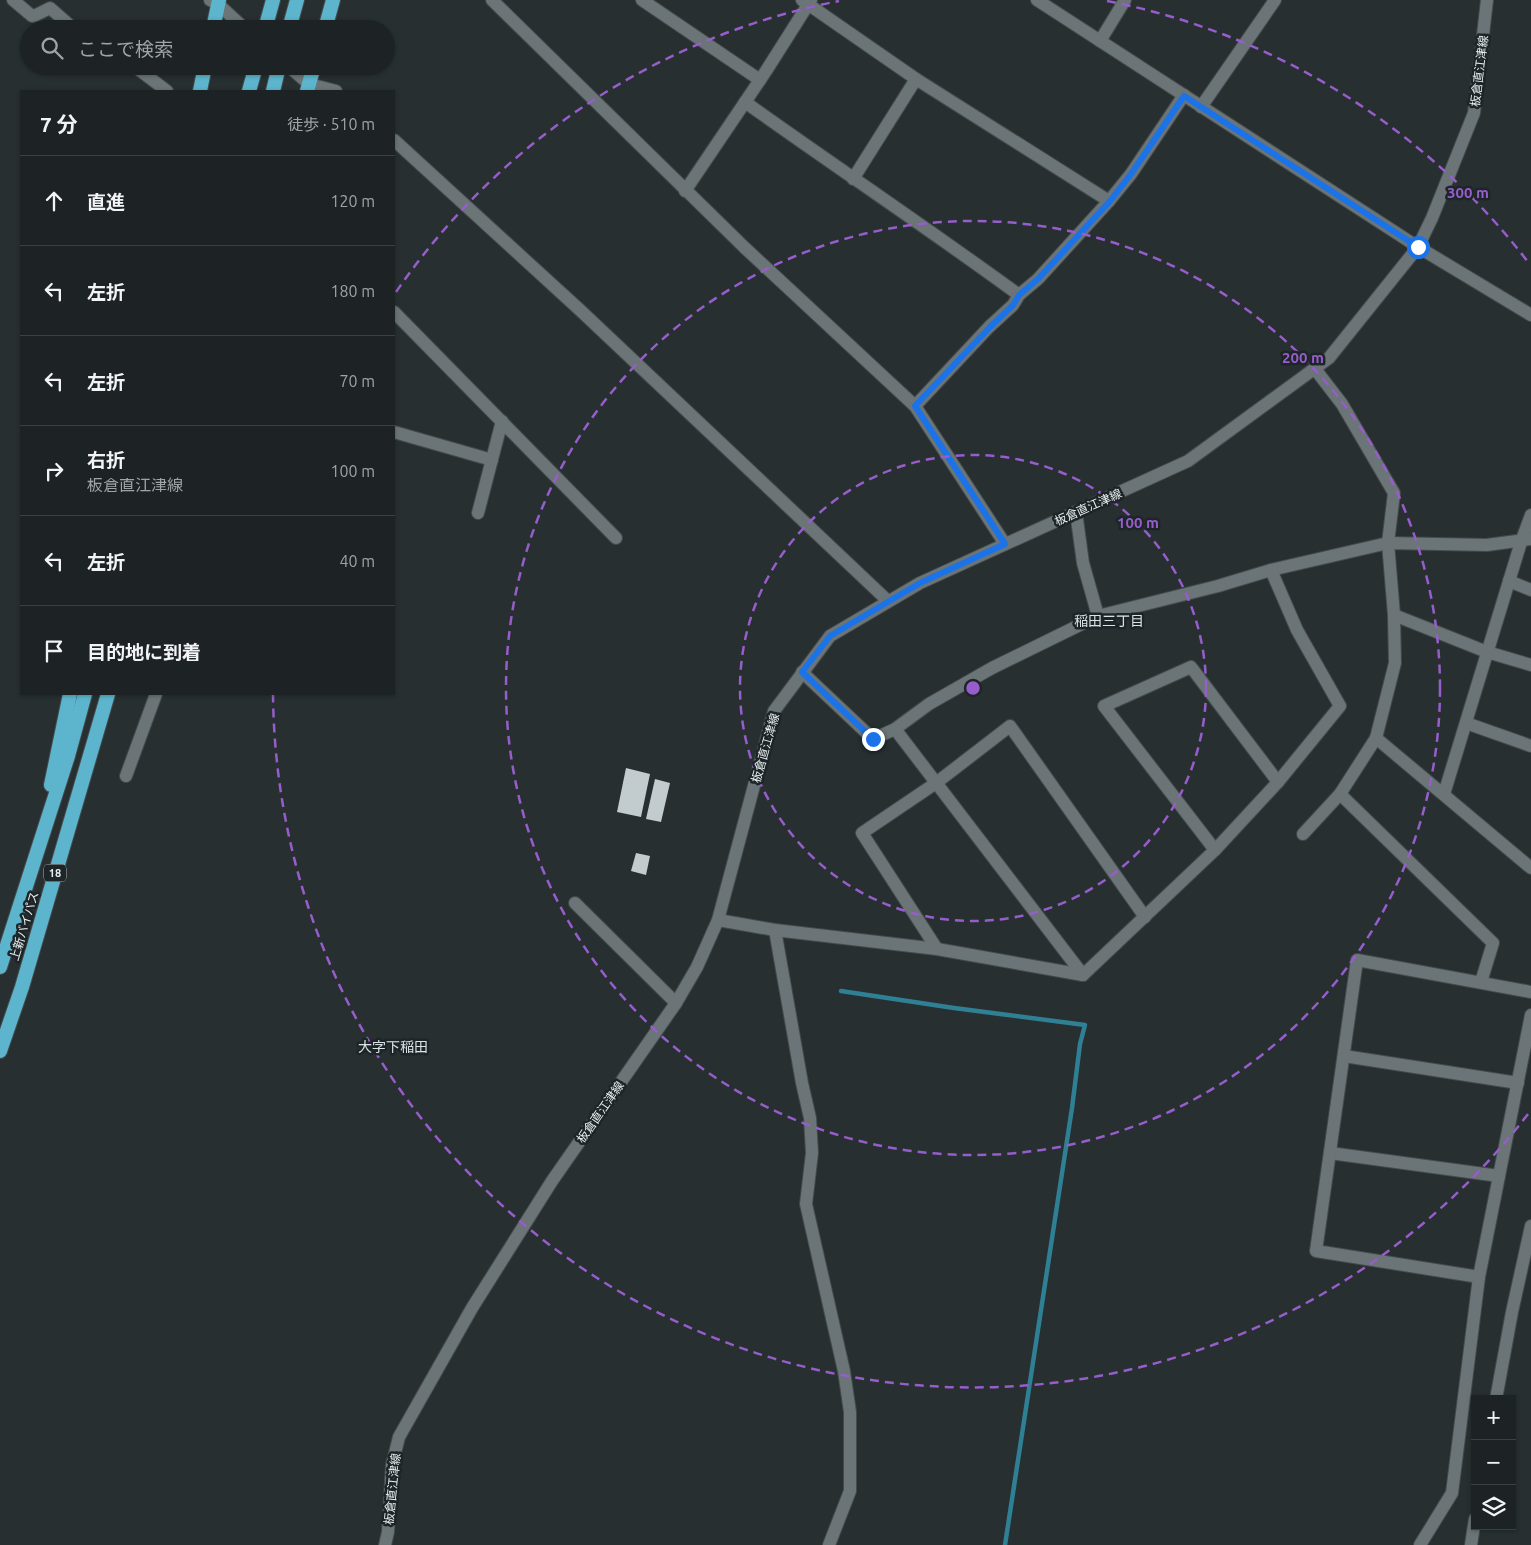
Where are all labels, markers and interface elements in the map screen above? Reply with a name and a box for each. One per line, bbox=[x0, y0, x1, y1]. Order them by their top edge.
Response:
search box bbox=[20, 20, 395, 75]
icon: search bbox=[38, 34, 66, 62]
street label: 板倉直江津線 bbox=[1468, 34, 1490, 108]
text: ここで検索 bbox=[78, 38, 173, 60]
text: 7 分 bbox=[40, 112, 78, 136]
text: 徒歩 · 510 m bbox=[287, 115, 375, 133]
text: 300 m bbox=[1447, 184, 1489, 201]
icon: ahead bbox=[40, 187, 68, 215]
text: 直進 bbox=[87, 191, 125, 213]
text: 120 m bbox=[330, 192, 375, 210]
route start bbox=[1407, 236, 1430, 259]
icon: left bbox=[40, 277, 68, 305]
text: 左折 bbox=[87, 281, 125, 303]
text: 180 m bbox=[330, 282, 375, 300]
text: 200 m bbox=[1282, 349, 1324, 366]
icon: left bbox=[40, 367, 68, 395]
text: 左折 bbox=[87, 371, 125, 393]
text: 70 m bbox=[339, 372, 375, 390]
text: 右折 bbox=[87, 449, 125, 471]
icon: right bbox=[40, 457, 68, 485]
text: 100 m bbox=[330, 462, 375, 480]
text: 板倉直江津線 bbox=[87, 476, 183, 494]
street label: 板倉直江津線 bbox=[1052, 486, 1124, 528]
text: 100 m bbox=[1117, 514, 1159, 531]
icon: left bbox=[40, 547, 68, 575]
text: 左折 bbox=[87, 551, 125, 573]
text: 40 m bbox=[339, 552, 375, 570]
district label: 稲田三丁目 bbox=[1074, 613, 1144, 629]
icon: arrive bbox=[40, 637, 68, 665]
text: 目的地に到着 bbox=[87, 641, 201, 663]
centre of rings bbox=[964, 679, 982, 697]
street label: 板倉直江津線 bbox=[749, 712, 781, 784]
route end bbox=[862, 728, 885, 751]
road number: 18 bbox=[44, 864, 66, 881]
street label: 上新バイパス bbox=[7, 890, 41, 962]
district label: 大字下稲田 bbox=[358, 1039, 428, 1055]
street label: 板倉直江津線 bbox=[574, 1079, 626, 1145]
map controls bbox=[1471, 1395, 1516, 1530]
button: + bbox=[1471, 1395, 1516, 1440]
button: − bbox=[1471, 1440, 1516, 1485]
street label: 板倉直江津線 bbox=[382, 1453, 402, 1525]
button: layers bbox=[1471, 1485, 1516, 1530]

